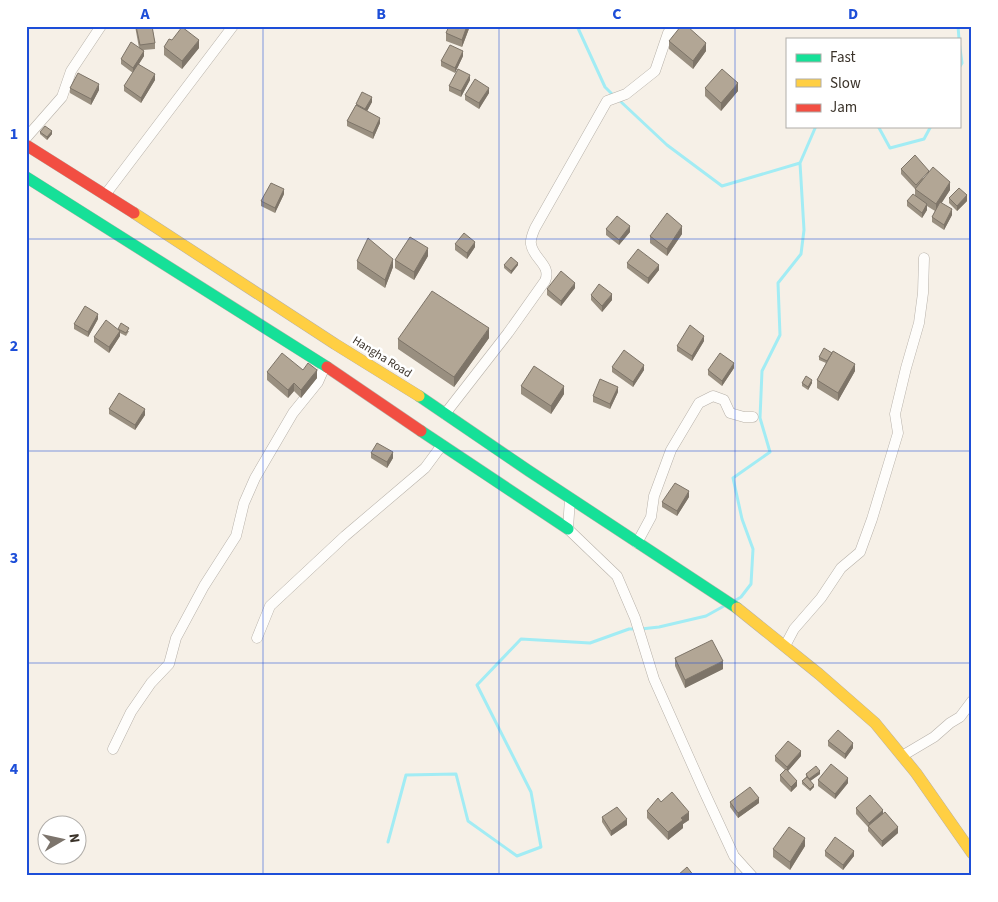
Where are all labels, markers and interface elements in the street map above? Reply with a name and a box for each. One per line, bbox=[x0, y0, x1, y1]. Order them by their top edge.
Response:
text: A bbox=[139, 3, 150, 25]
text: B bbox=[376, 3, 386, 25]
text: C bbox=[612, 3, 622, 25]
text: D bbox=[848, 3, 858, 25]
legend bbox=[786, 38, 960, 128]
text: Fast bbox=[830, 47, 856, 68]
text: Slow bbox=[830, 73, 861, 94]
text: Jam bbox=[830, 97, 857, 118]
text: 1 bbox=[10, 123, 18, 145]
street label: Hangha Road bbox=[349, 332, 415, 382]
text: 2 bbox=[10, 335, 18, 357]
text: 3 bbox=[10, 547, 18, 569]
text: 4 bbox=[10, 758, 19, 780]
north arrow bbox=[38, 814, 88, 864]
text: N bbox=[63, 832, 84, 844]

